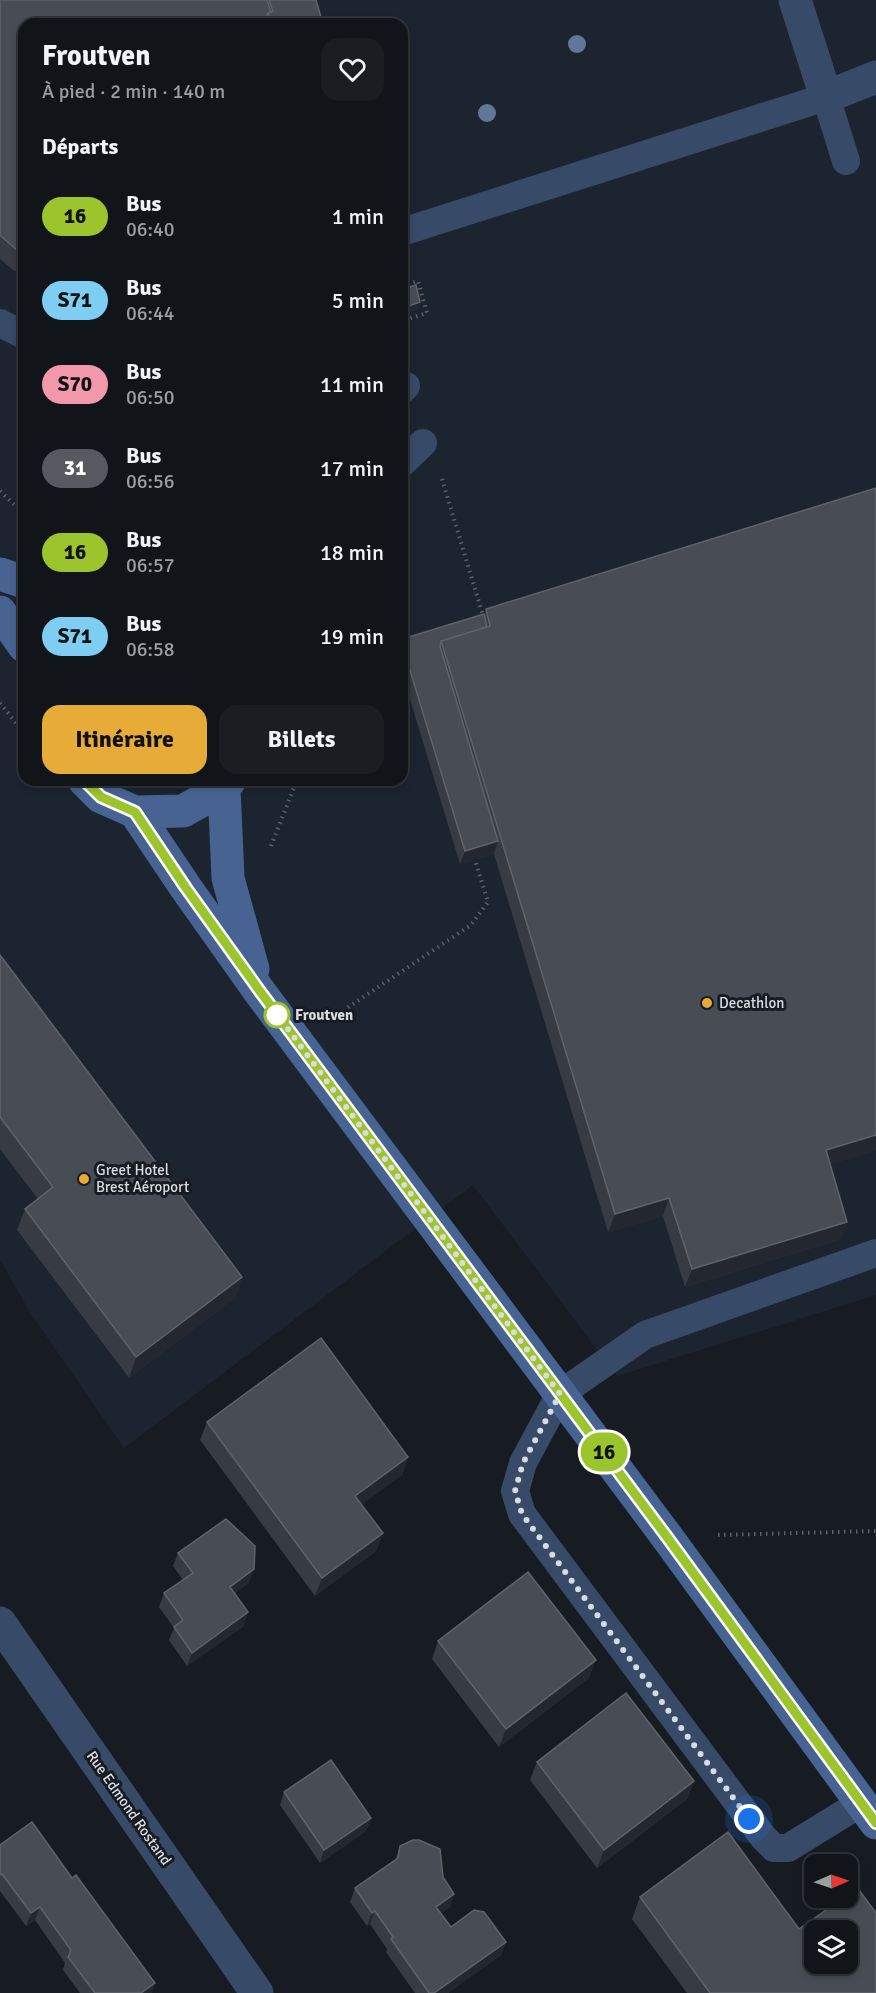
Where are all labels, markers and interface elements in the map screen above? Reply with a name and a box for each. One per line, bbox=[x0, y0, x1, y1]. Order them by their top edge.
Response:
button: heart bbox=[321, 38, 384, 101]
text: Froutven bbox=[42, 39, 151, 73]
text: À pied · 2 min · 140 m bbox=[42, 79, 225, 104]
text: Départs bbox=[42, 133, 118, 160]
text: Bus bbox=[126, 190, 161, 217]
text: 16 bbox=[64, 203, 86, 229]
text: 1 min bbox=[332, 203, 384, 230]
text: 06:40 bbox=[126, 217, 175, 242]
text: Bus bbox=[126, 274, 161, 301]
text: S71 bbox=[58, 287, 92, 313]
text: 5 min bbox=[332, 287, 384, 314]
text: 06:44 bbox=[126, 301, 175, 326]
text: Bus bbox=[126, 358, 161, 385]
text: S70 bbox=[58, 371, 92, 397]
text: 11 min bbox=[320, 371, 384, 398]
text: 06:50 bbox=[126, 385, 175, 410]
text: Bus bbox=[126, 442, 161, 469]
text: 31 bbox=[64, 455, 86, 481]
text: 17 min bbox=[320, 455, 384, 482]
text: 06:56 bbox=[126, 469, 175, 494]
text: Bus bbox=[126, 526, 161, 553]
text: 16 bbox=[64, 539, 86, 565]
text: 18 min bbox=[320, 539, 384, 566]
text: 06:57 bbox=[126, 553, 175, 578]
text: Bus bbox=[126, 610, 161, 637]
text: S71 bbox=[58, 623, 92, 649]
text: 19 min bbox=[320, 623, 384, 650]
text: 06:58 bbox=[126, 637, 175, 662]
button: Itinéraire bbox=[42, 705, 207, 774]
button: Billets bbox=[219, 705, 384, 774]
place label: Decathlon bbox=[719, 994, 784, 1012]
marker: Decathlon bbox=[700, 996, 714, 1010]
marker: Froutven bbox=[264, 1002, 290, 1028]
place label: Froutven bbox=[295, 1006, 353, 1024]
place label: Greet Hotel Brest Aéroport bbox=[96, 1161, 189, 1196]
marker: Greet Hotel Brest Aéroport bbox=[77, 1172, 91, 1186]
line badge: 16 bbox=[577, 1432, 631, 1472]
text: 16 bbox=[593, 1439, 615, 1465]
street label: Rue Edmond Rostand bbox=[83, 1747, 175, 1869]
your location bbox=[734, 1804, 764, 1834]
north arrow bbox=[804, 1854, 858, 1908]
map controls bbox=[804, 1854, 858, 1974]
button: layers bbox=[804, 1920, 858, 1974]

